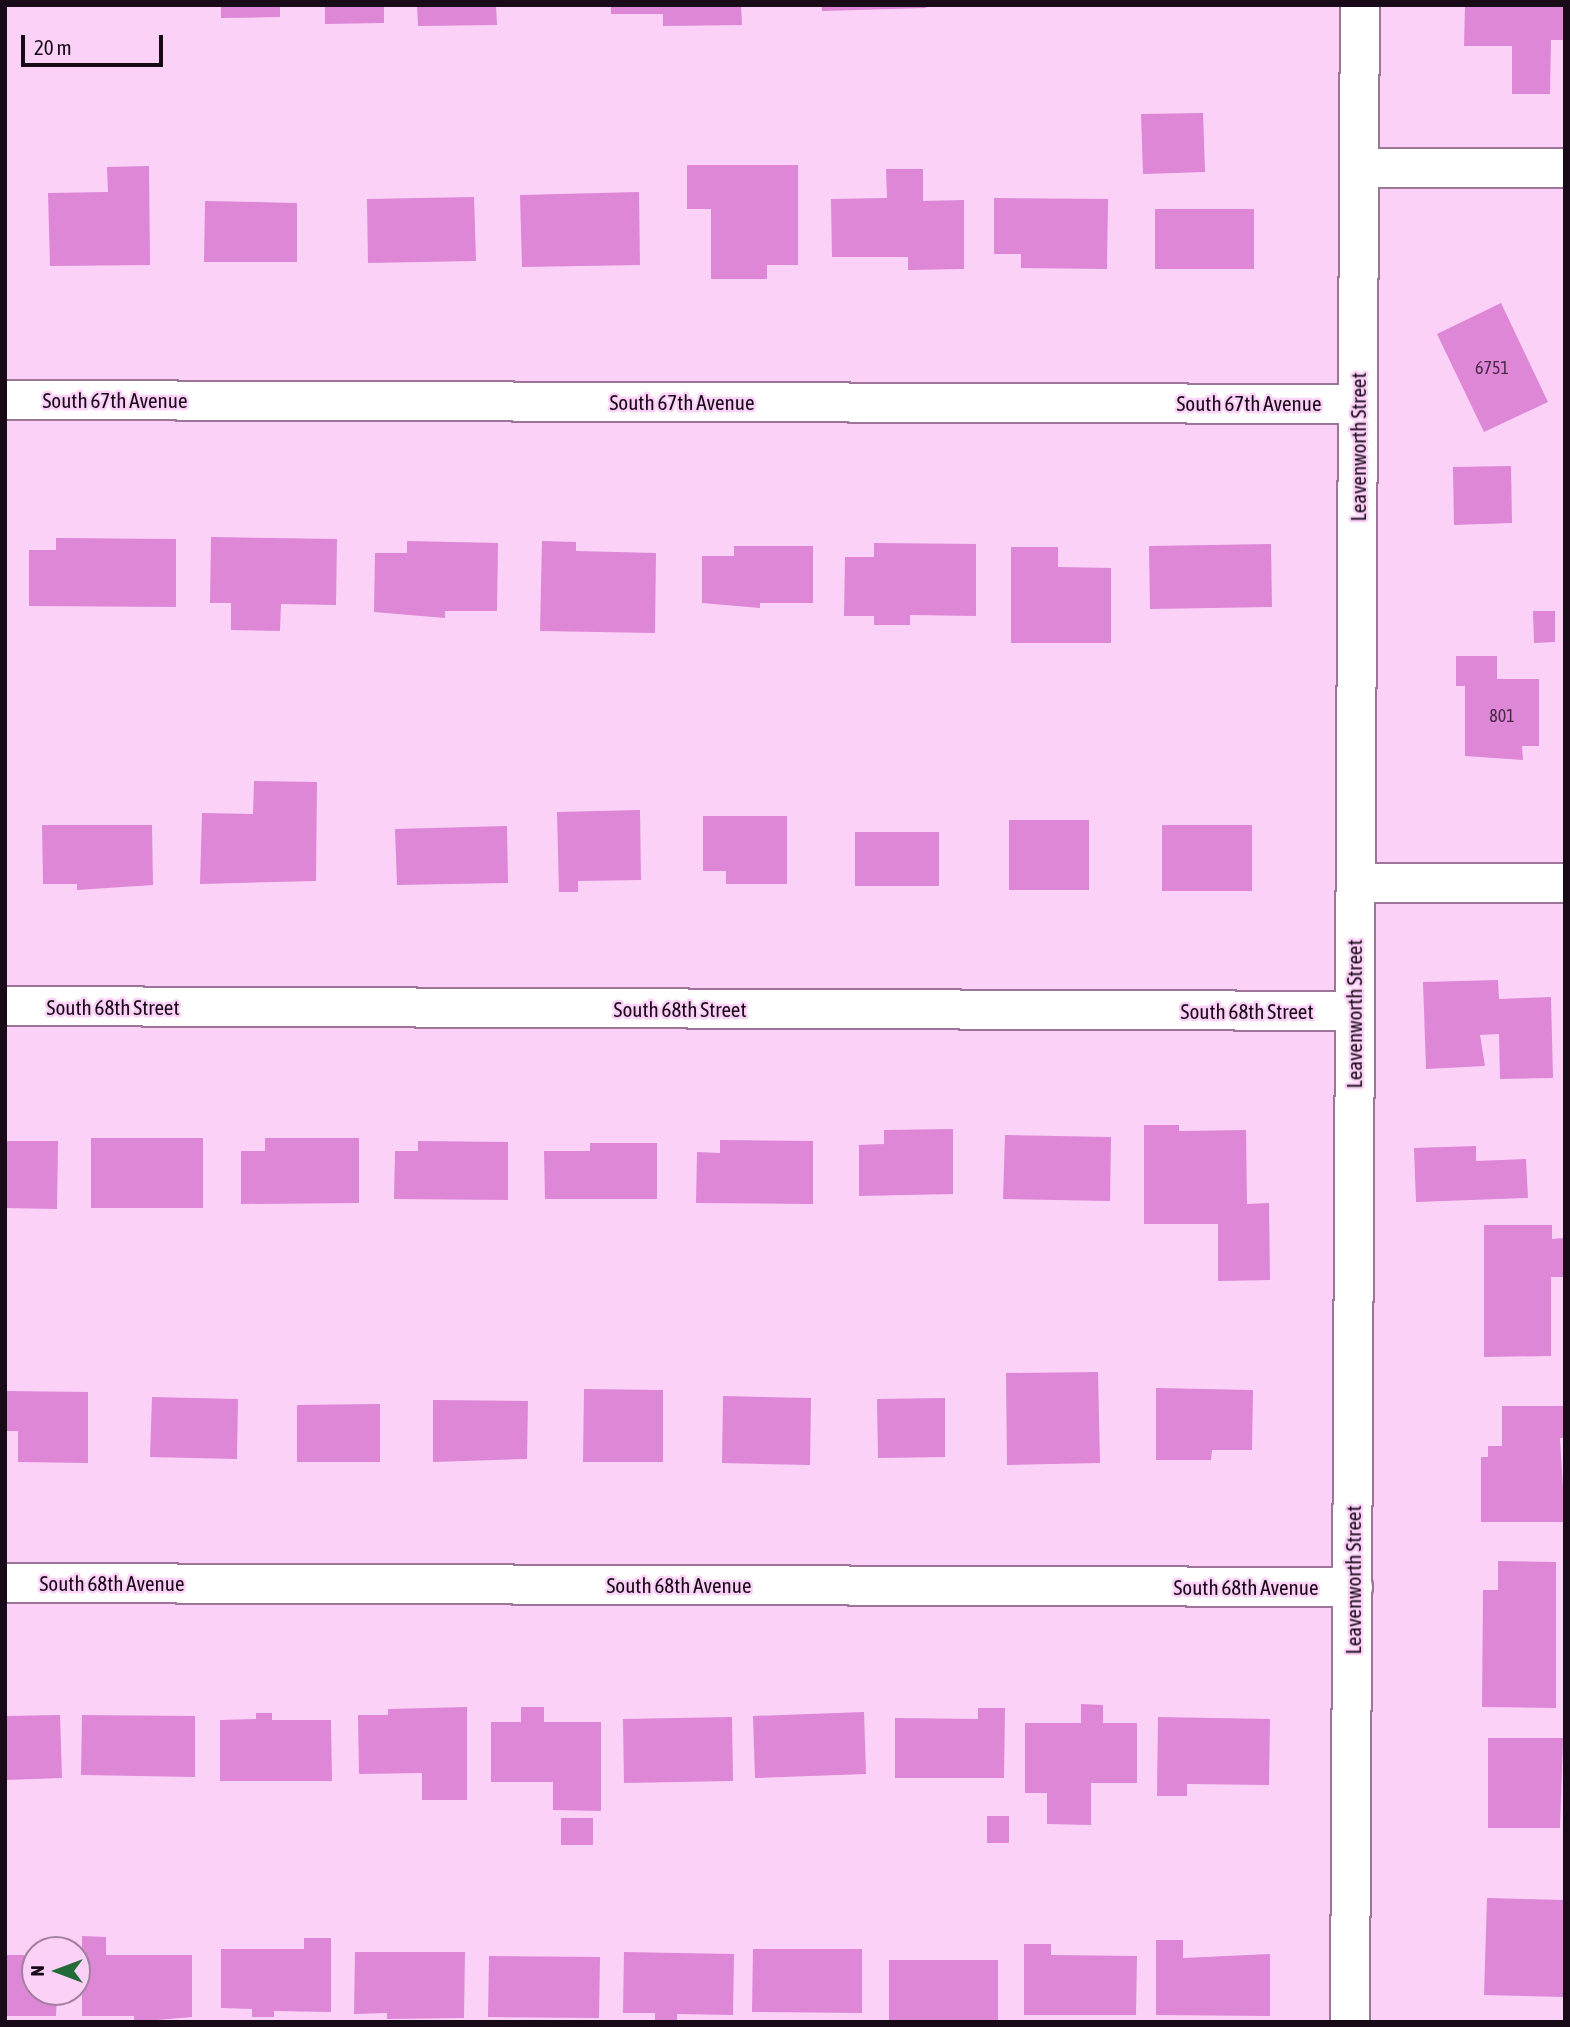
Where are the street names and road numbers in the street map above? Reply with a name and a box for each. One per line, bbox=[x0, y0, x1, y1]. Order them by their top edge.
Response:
street label: Leavenworth Street bbox=[1345, 373, 1371, 521]
street label: South 67th Avenue bbox=[43, 387, 187, 413]
street label: South 67th Avenue bbox=[610, 389, 754, 415]
street label: South 67th Avenue bbox=[1177, 390, 1321, 416]
street label: Leavenworth Street bbox=[1341, 940, 1367, 1088]
street label: South 68th Street bbox=[47, 994, 179, 1020]
street label: South 68th Street bbox=[614, 996, 746, 1022]
street label: South 68th Street bbox=[1181, 998, 1313, 1024]
street label: Leavenworth Street bbox=[1340, 1506, 1366, 1654]
street label: South 68th Avenue bbox=[40, 1570, 184, 1596]
street label: South 68th Avenue bbox=[607, 1572, 751, 1598]
street label: South 68th Avenue bbox=[1174, 1574, 1318, 1600]

